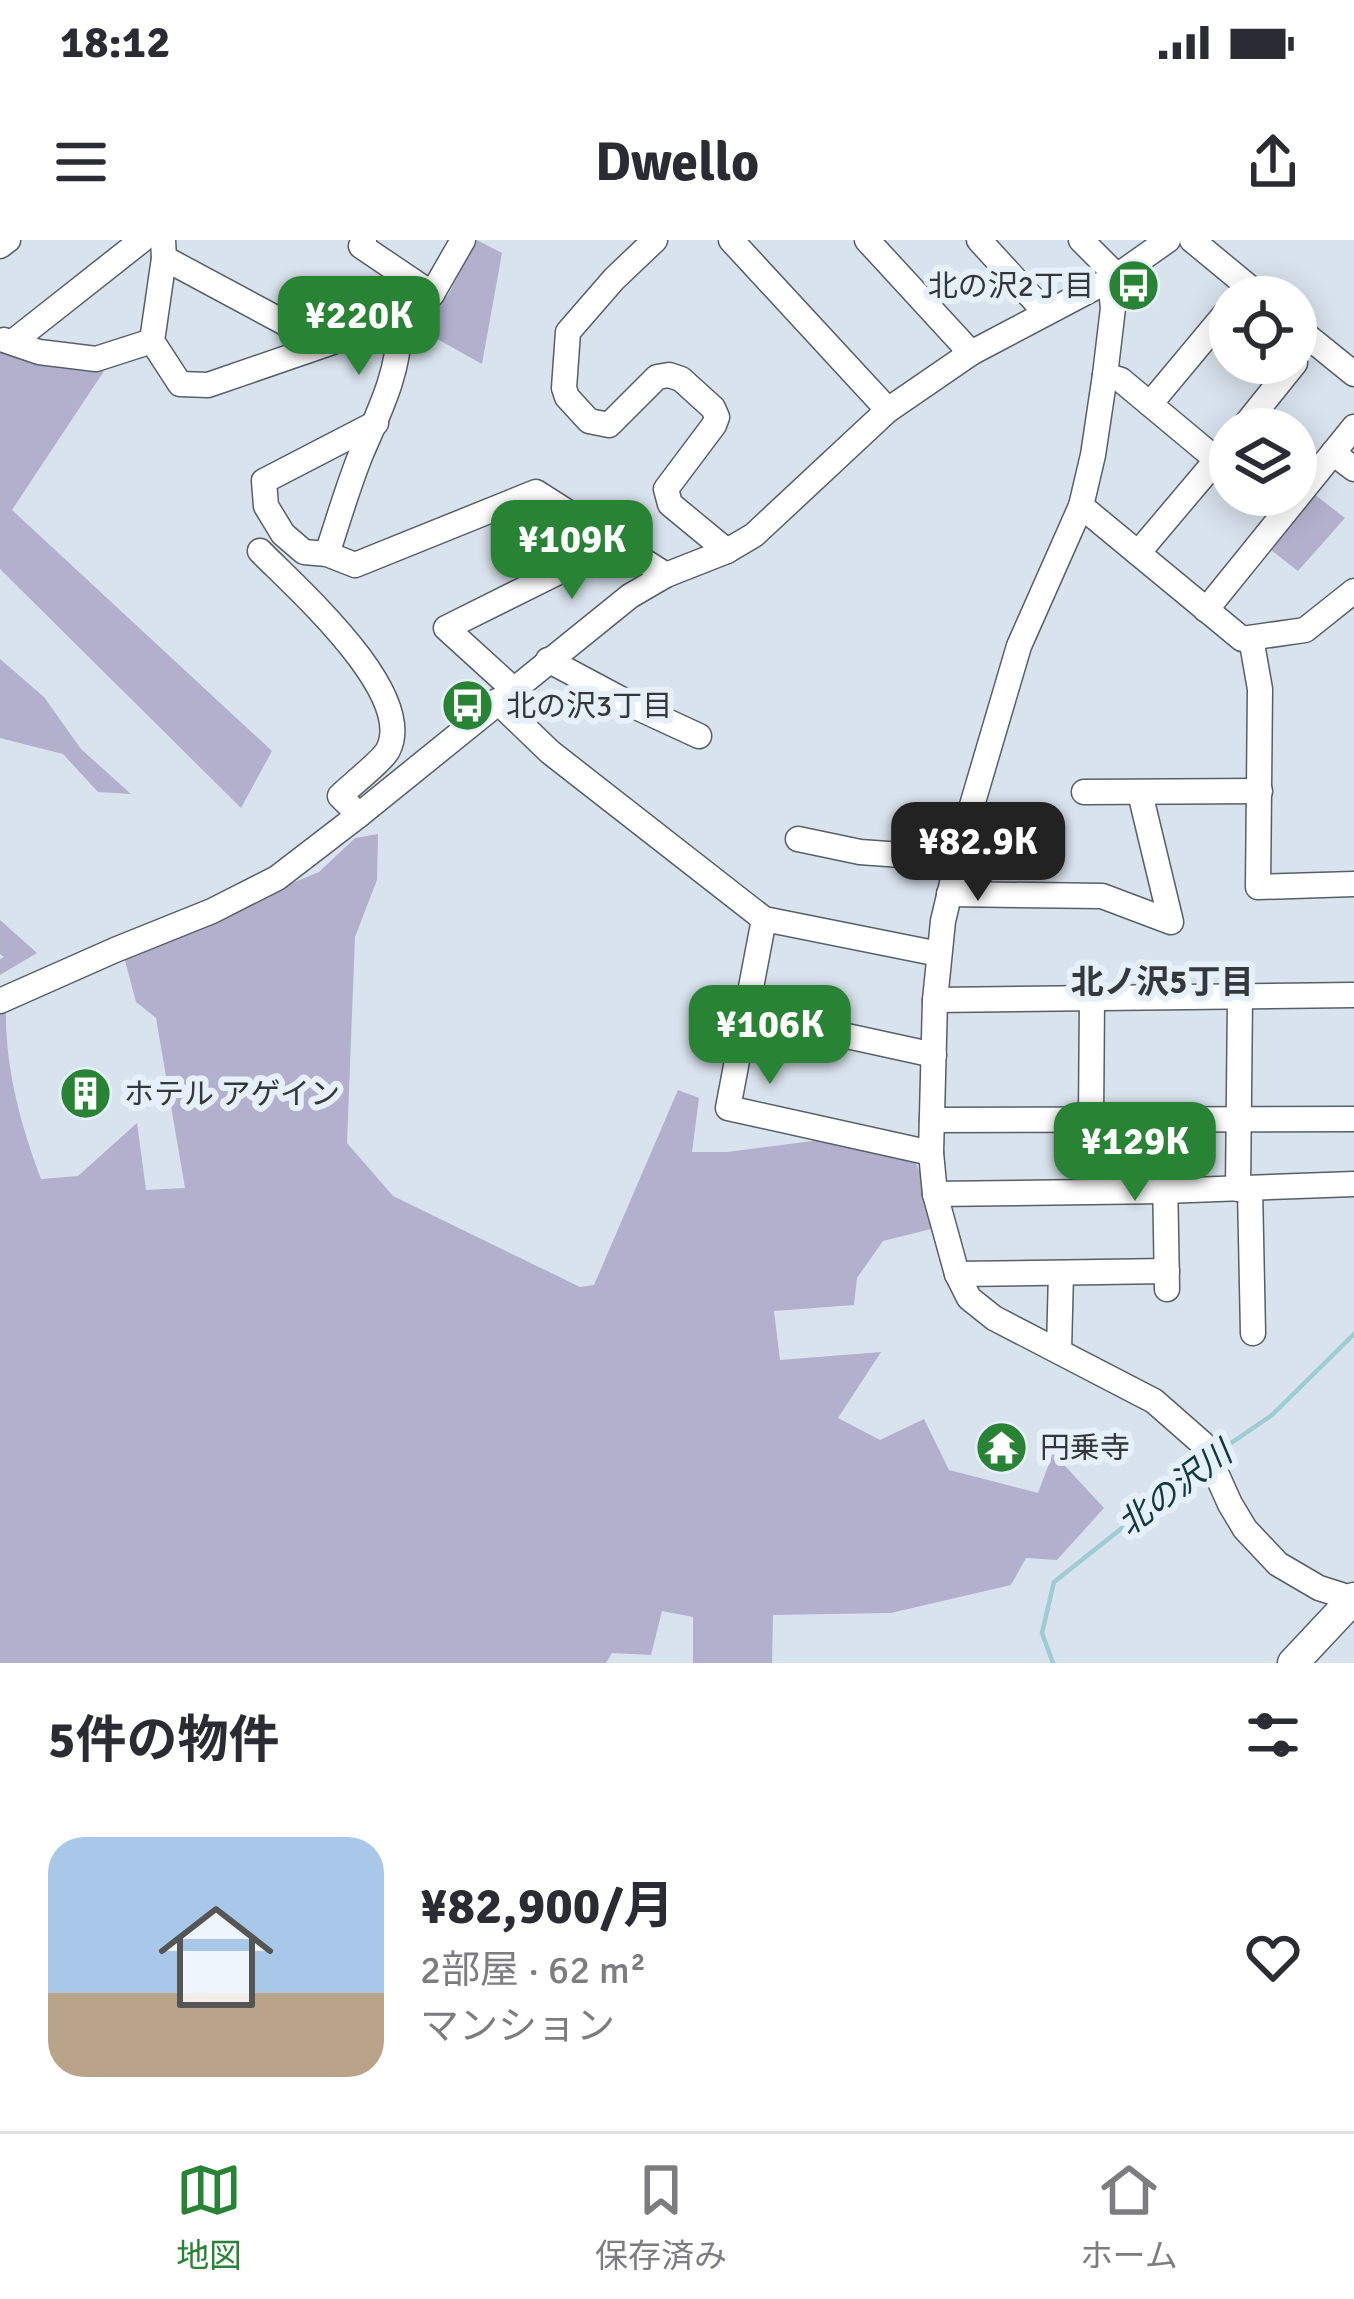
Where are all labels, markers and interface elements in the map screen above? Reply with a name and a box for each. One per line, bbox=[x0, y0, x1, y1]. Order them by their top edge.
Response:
text: 18:12 bbox=[60, 15, 170, 70]
icon: menu bbox=[48, 129, 114, 195]
text: Dwello bbox=[595, 129, 759, 196]
icon: share bbox=[1240, 129, 1306, 195]
bus stop icon: 北の沢2丁目 bbox=[1105, 258, 1161, 314]
place label: 北の沢2丁目 bbox=[928, 268, 1094, 305]
pin: ¥220K bbox=[275, 276, 443, 378]
map controls bbox=[1209, 276, 1317, 516]
button: locate bbox=[1209, 276, 1317, 384]
text: ¥220K bbox=[305, 291, 413, 339]
button: layers bbox=[1209, 408, 1317, 516]
pin: ¥109K bbox=[488, 500, 656, 602]
text: ¥109K bbox=[518, 515, 626, 563]
bus stop icon: 北の沢3丁目 bbox=[439, 678, 495, 734]
place label: 北の沢3丁目 bbox=[506, 688, 672, 725]
pin: ¥82.9K bbox=[880, 802, 1076, 904]
text: ¥82.9K bbox=[918, 817, 1038, 865]
district label: 北ノ沢5丁目 bbox=[1071, 962, 1253, 1003]
pin: ¥106K bbox=[686, 985, 854, 1087]
text: ¥106K bbox=[716, 1000, 824, 1048]
building icon: ホテル アゲイン bbox=[57, 1066, 113, 1122]
place label: ホテル アゲイン bbox=[124, 1076, 340, 1113]
pin: ¥129K bbox=[1051, 1102, 1219, 1204]
text: ¥129K bbox=[1081, 1117, 1189, 1165]
temple icon: 円乗寺 bbox=[973, 1420, 1029, 1476]
place label: 円乗寺 bbox=[1040, 1430, 1130, 1467]
water label: 北の沢川 bbox=[1110, 1431, 1242, 1545]
icon: filters bbox=[1240, 1702, 1306, 1768]
text: 5件の物件 bbox=[48, 1709, 280, 1772]
text: ¥82,900/月 bbox=[420, 1875, 674, 1938]
icon: home bbox=[144, 1885, 288, 2029]
icon: heart bbox=[1240, 1924, 1306, 1990]
text: 2部屋 · 62 m² bbox=[420, 1946, 646, 1994]
text: マンション bbox=[420, 2002, 615, 2050]
tab: 地図 bbox=[176, 2157, 242, 2277]
tab: 保存済み bbox=[595, 2157, 727, 2277]
tab: ホーム bbox=[1080, 2157, 1178, 2277]

